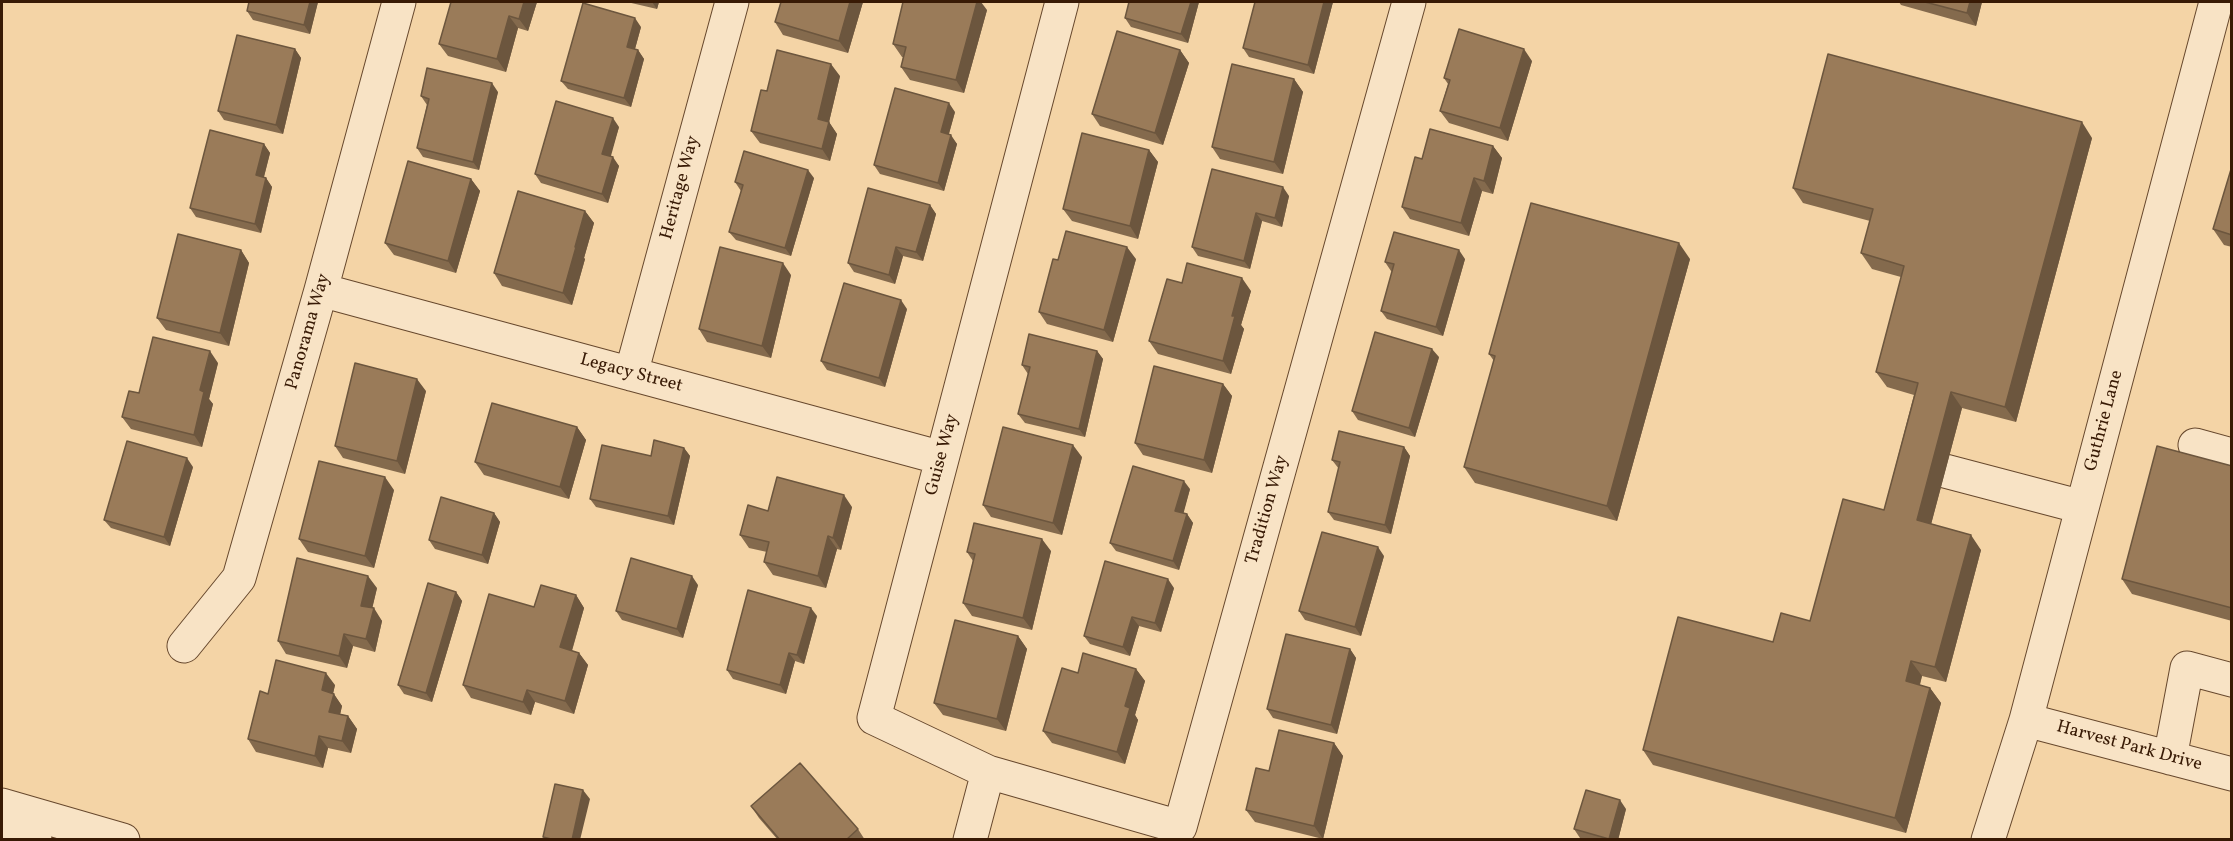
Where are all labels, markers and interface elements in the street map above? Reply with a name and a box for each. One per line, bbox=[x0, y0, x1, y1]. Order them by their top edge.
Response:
street label: Heritage Way bbox=[657, 134, 705, 242]
street label: Panorama Way bbox=[282, 271, 336, 393]
street label: Legacy Street bbox=[577, 350, 685, 398]
street label: Guthrie Lane bbox=[2081, 368, 2129, 474]
street label: Guise Way bbox=[922, 412, 964, 498]
street label: Tradition Way bbox=[1242, 453, 1294, 567]
street label: Harvest Park Drive bbox=[2054, 717, 2204, 777]

